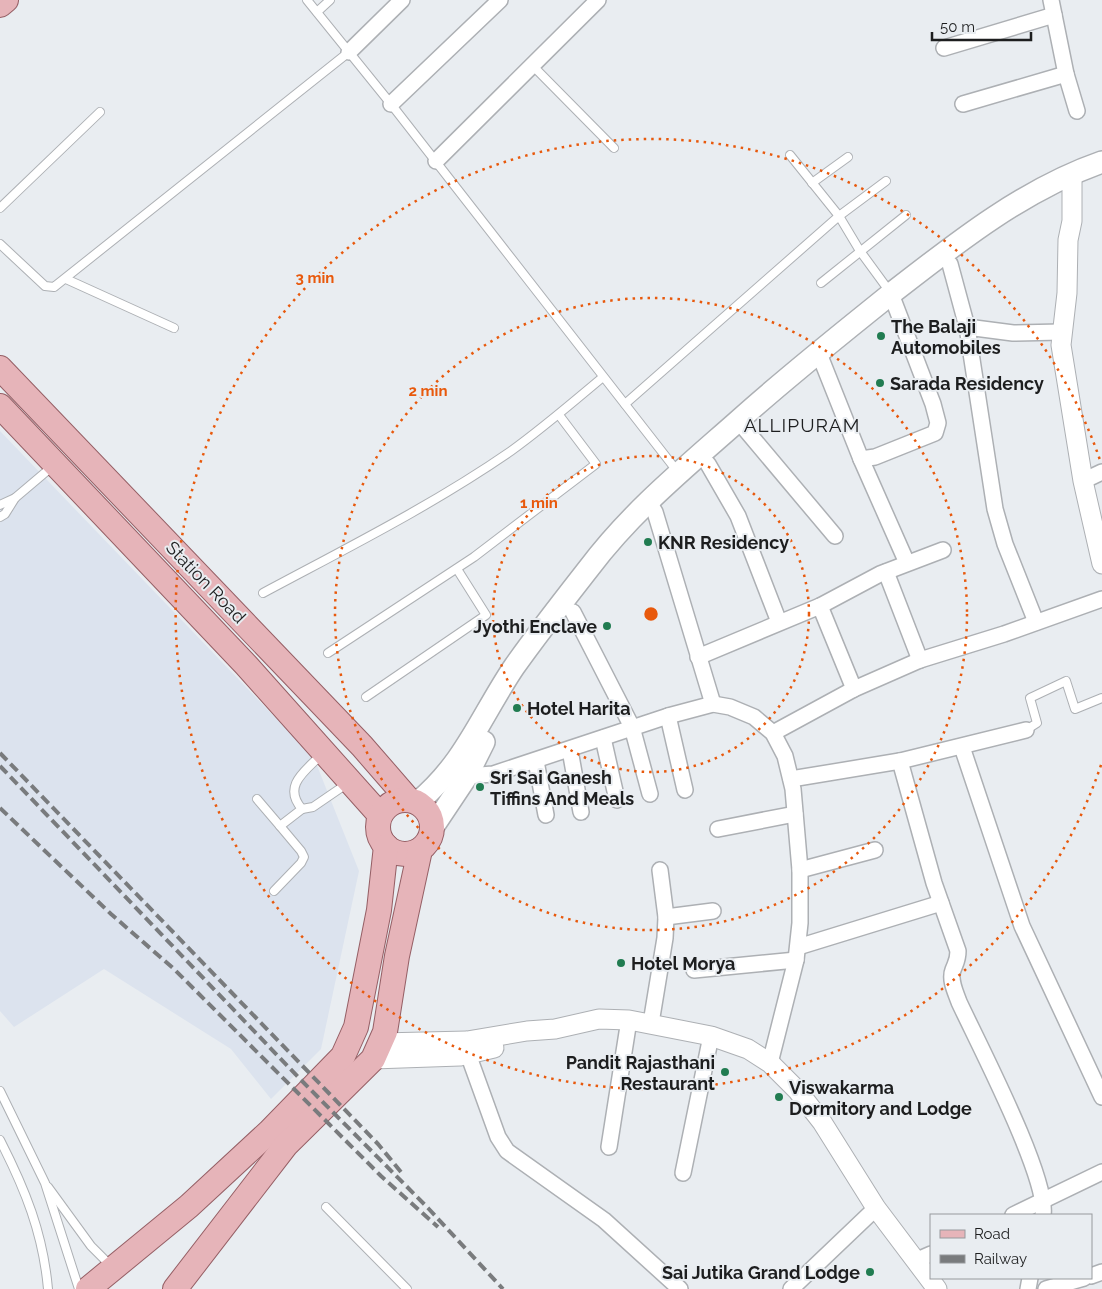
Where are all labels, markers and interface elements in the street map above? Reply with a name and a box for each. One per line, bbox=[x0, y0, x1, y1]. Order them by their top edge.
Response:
scale bar bbox=[932, 10, 1031, 42]
text: 50 m bbox=[940, 18, 975, 36]
text: 3 min bbox=[296, 269, 334, 287]
place label: The Balaji Automobiles bbox=[891, 316, 1001, 358]
marker: The Balaji Automobiles bbox=[875, 330, 887, 342]
place label: Sarada Residency bbox=[890, 373, 1044, 394]
marker: Sarada Residency bbox=[874, 377, 886, 389]
text: 2 min bbox=[409, 382, 447, 400]
district label: ALLIPURAM bbox=[744, 414, 860, 436]
text: 1 min bbox=[520, 494, 558, 512]
place label: KNR Residency bbox=[658, 532, 789, 553]
marker: KNR Residency bbox=[642, 536, 654, 548]
street label: Station Road bbox=[162, 537, 250, 627]
centre of rings bbox=[642, 605, 660, 623]
place label: Jyothi Enclave bbox=[473, 616, 597, 637]
marker: Jyothi Enclave bbox=[601, 620, 613, 632]
place label: Hotel Harita bbox=[527, 698, 631, 719]
marker: Hotel Harita bbox=[511, 702, 523, 714]
place label: Sri Sai Ganesh Tiffins And Meals bbox=[490, 767, 634, 809]
marker: Sri Sai Ganesh Tiffins And Meals bbox=[474, 781, 486, 793]
place label: Hotel Morya bbox=[631, 953, 735, 974]
marker: Hotel Morya bbox=[615, 957, 627, 969]
place label: Pandit Rajasthani Restaurant bbox=[566, 1052, 715, 1094]
marker: Pandit Rajasthani Restaurant bbox=[719, 1066, 731, 1078]
place label: Viswakarma Dormitory and Lodge bbox=[789, 1077, 972, 1119]
marker: Viswakarma Dormitory and Lodge bbox=[773, 1091, 785, 1103]
legend bbox=[930, 1214, 1092, 1279]
text: Road bbox=[974, 1225, 1010, 1243]
text: Railway bbox=[974, 1250, 1027, 1268]
place label: Sai Jutika Grand Lodge bbox=[662, 1262, 860, 1283]
marker: Sai Jutika Grand Lodge bbox=[864, 1266, 876, 1278]

